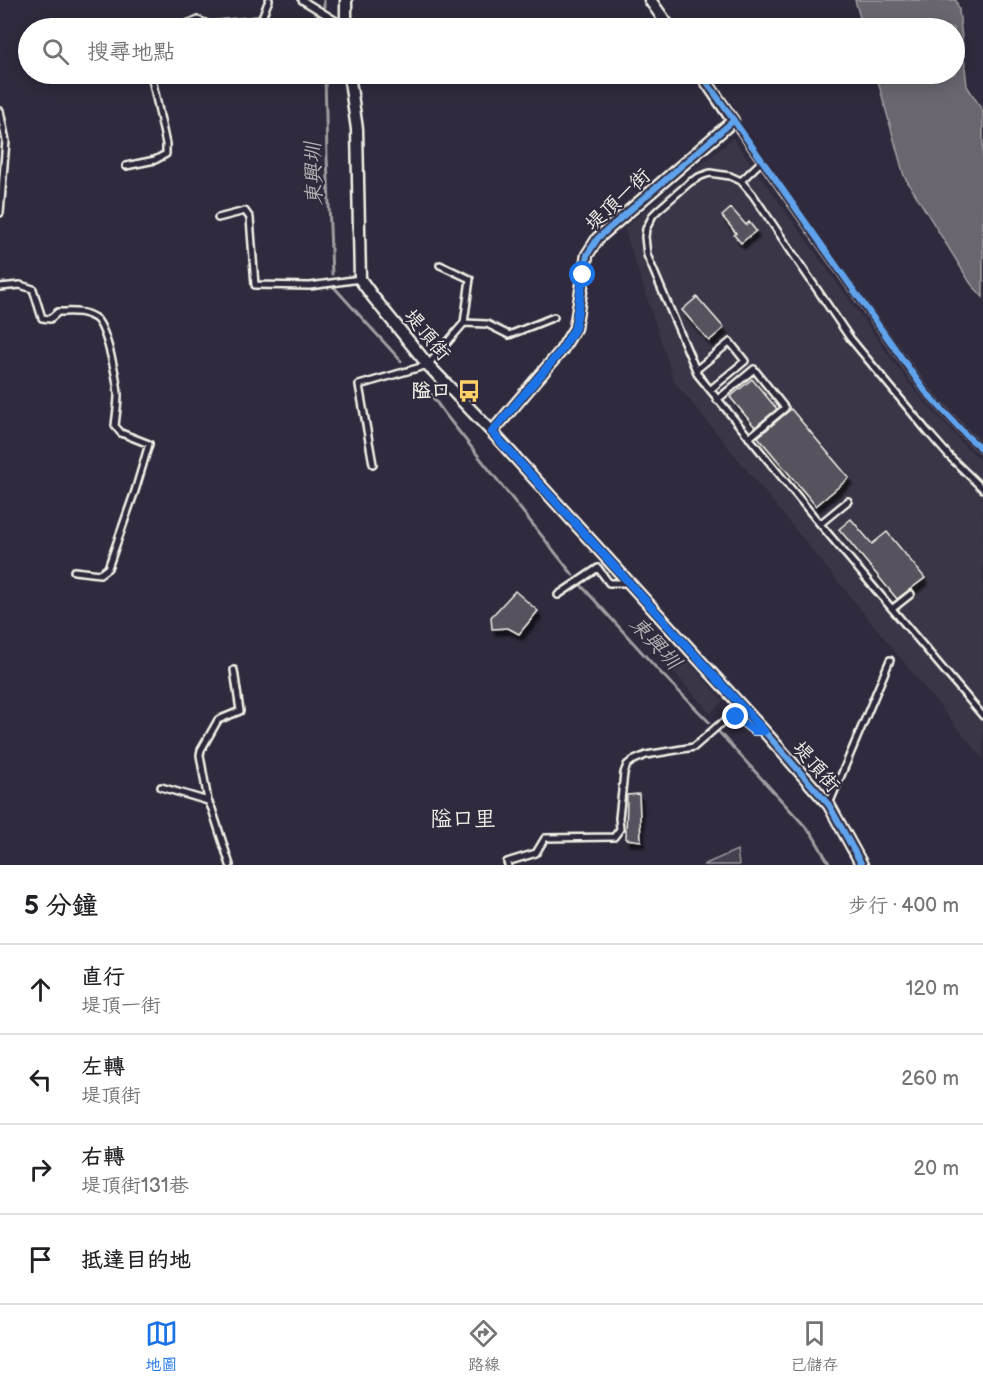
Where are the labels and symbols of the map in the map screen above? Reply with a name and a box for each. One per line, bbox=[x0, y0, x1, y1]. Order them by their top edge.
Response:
water label: 東興圳 bbox=[300, 140, 328, 206]
street label: 堤頂一街 bbox=[581, 164, 655, 236]
route start bbox=[569, 261, 595, 287]
street label: 堤頂街 bbox=[399, 304, 455, 366]
bus stop icon: 隘口 bbox=[456, 378, 482, 404]
place label: 隘口 bbox=[411, 379, 451, 403]
water label: 東興圳 bbox=[624, 611, 687, 676]
route end bbox=[722, 703, 748, 729]
street label: 堤頂街 bbox=[787, 736, 845, 798]
district label: 隘口里 bbox=[430, 806, 496, 833]

